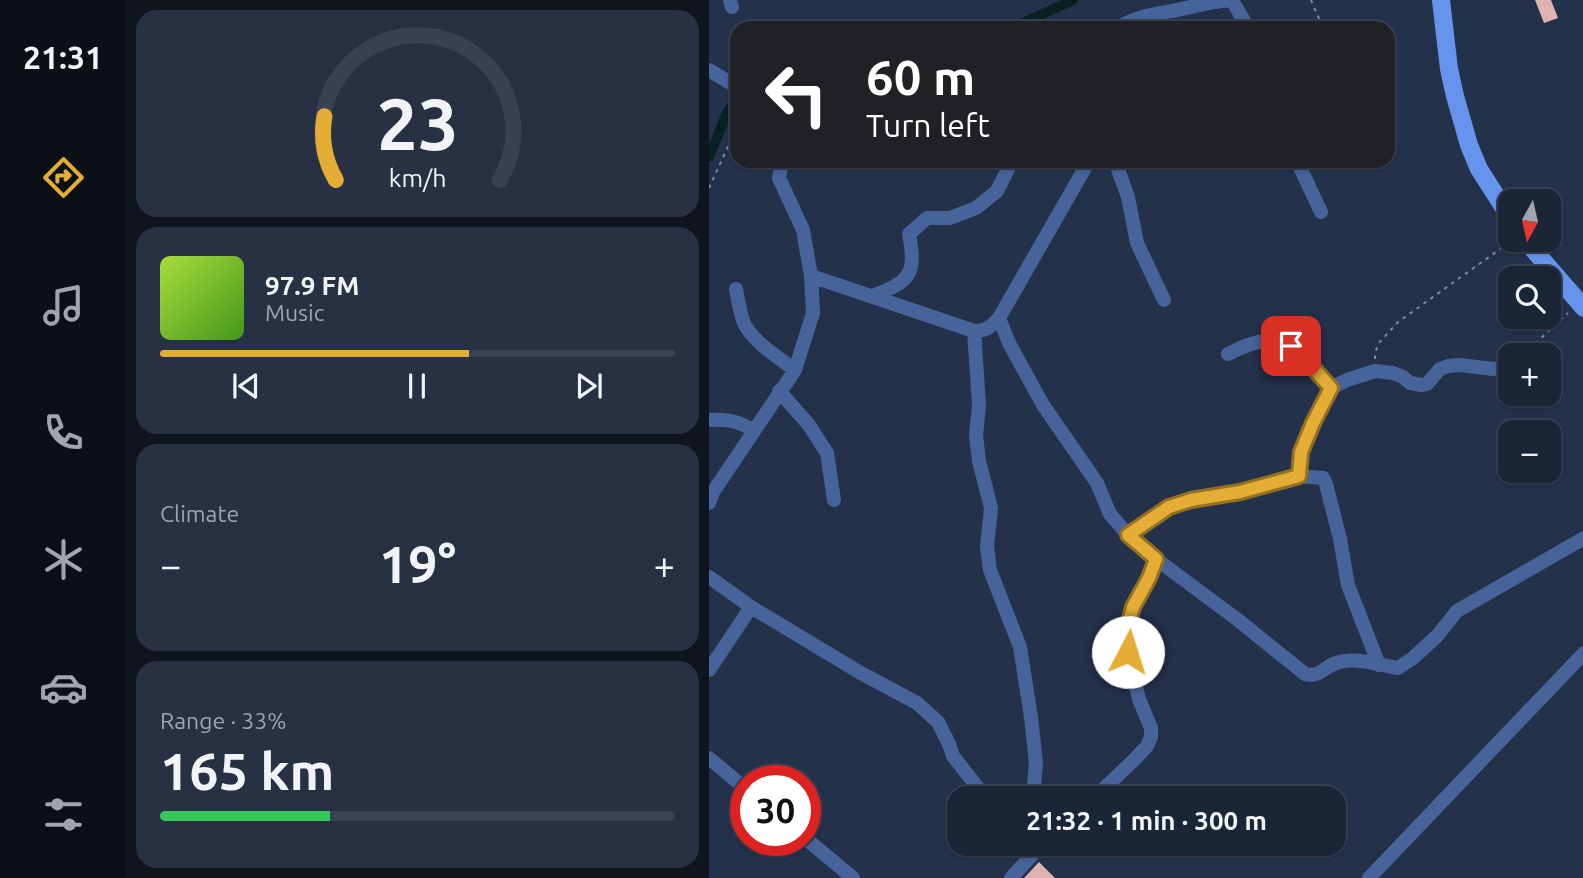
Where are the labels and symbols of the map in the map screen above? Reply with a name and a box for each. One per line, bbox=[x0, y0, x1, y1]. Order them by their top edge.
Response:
north arrow bbox=[1498, 189, 1561, 252]
pin bbox=[1261, 316, 1321, 376]
position arrow bbox=[1091, 615, 1165, 689]
speed limit sign: 30 bbox=[730, 765, 821, 856]

